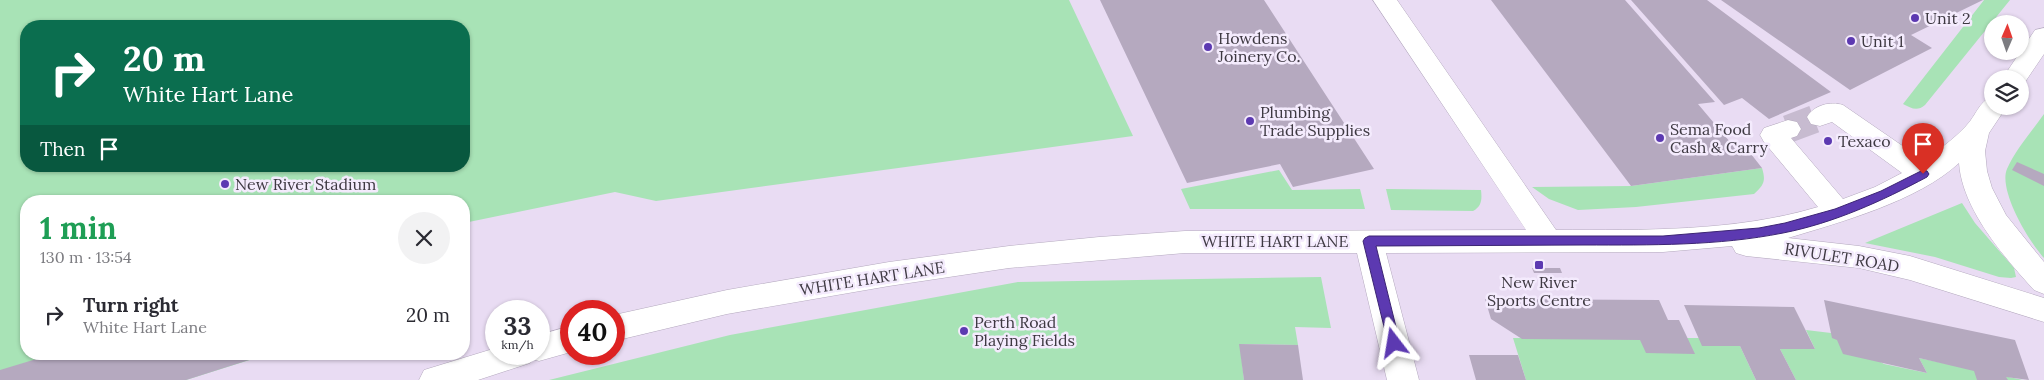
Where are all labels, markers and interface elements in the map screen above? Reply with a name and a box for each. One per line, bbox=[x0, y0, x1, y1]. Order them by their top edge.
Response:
place label: Unit 2 bbox=[1925, 8, 1971, 28]
marker: Unit 2 bbox=[1909, 12, 1921, 24]
north arrow bbox=[1984, 15, 2029, 60]
map controls bbox=[1984, 15, 2029, 115]
place label: Howdens Joinery Co. bbox=[1217, 28, 1300, 66]
place label: Unit 1 bbox=[1861, 31, 1904, 51]
marker: Unit 1 bbox=[1845, 35, 1857, 47]
text: 20 m bbox=[123, 36, 205, 81]
icon: right bbox=[40, 40, 105, 105]
marker: Howdens Joinery Co. bbox=[1202, 41, 1214, 53]
button: layers bbox=[1984, 70, 2029, 115]
text: White Hart Lane bbox=[123, 80, 293, 108]
place label: Plumbing Trade Supplies bbox=[1260, 102, 1370, 140]
marker: Plumbing Trade Supplies bbox=[1244, 115, 1256, 127]
place label: Sema Food Cash & Carry bbox=[1670, 119, 1769, 157]
pin bbox=[1902, 123, 1944, 174]
icon: arrive bbox=[1909, 130, 1937, 158]
place label: Texaco bbox=[1838, 131, 1891, 151]
marker: Sema Food Cash & Carry bbox=[1654, 132, 1666, 144]
icon: arrive bbox=[95, 135, 123, 163]
marker: Texaco bbox=[1822, 135, 1834, 147]
text: Then bbox=[40, 137, 85, 161]
place label: New River Stadium bbox=[235, 174, 376, 194]
marker: New River Stadium bbox=[219, 178, 231, 190]
text: 1 min bbox=[40, 209, 117, 247]
button: close bbox=[398, 212, 450, 264]
street label: WHITE HART LANE bbox=[1202, 231, 1348, 251]
street label: RIVULET ROAD bbox=[1783, 238, 1901, 276]
text: 130 m · 13:54 bbox=[40, 247, 132, 267]
street label: WHITE HART LANE bbox=[798, 257, 946, 299]
marker: New River Sports Centre bbox=[1533, 259, 1545, 271]
place label: New River Sports Centre bbox=[1487, 272, 1591, 310]
text: Turn right bbox=[83, 293, 179, 317]
speed limit sign: 40 bbox=[560, 300, 625, 365]
icon: right bbox=[40, 301, 68, 329]
text: 20 m bbox=[406, 303, 450, 327]
text: 33 bbox=[503, 310, 532, 342]
place label: Perth Road Playing Fields bbox=[974, 312, 1075, 350]
position arrow bbox=[1367, 316, 1419, 368]
text: White Hart Lane bbox=[83, 317, 207, 337]
marker: Perth Road Playing Fields bbox=[958, 325, 970, 337]
text: km/h bbox=[501, 337, 534, 352]

